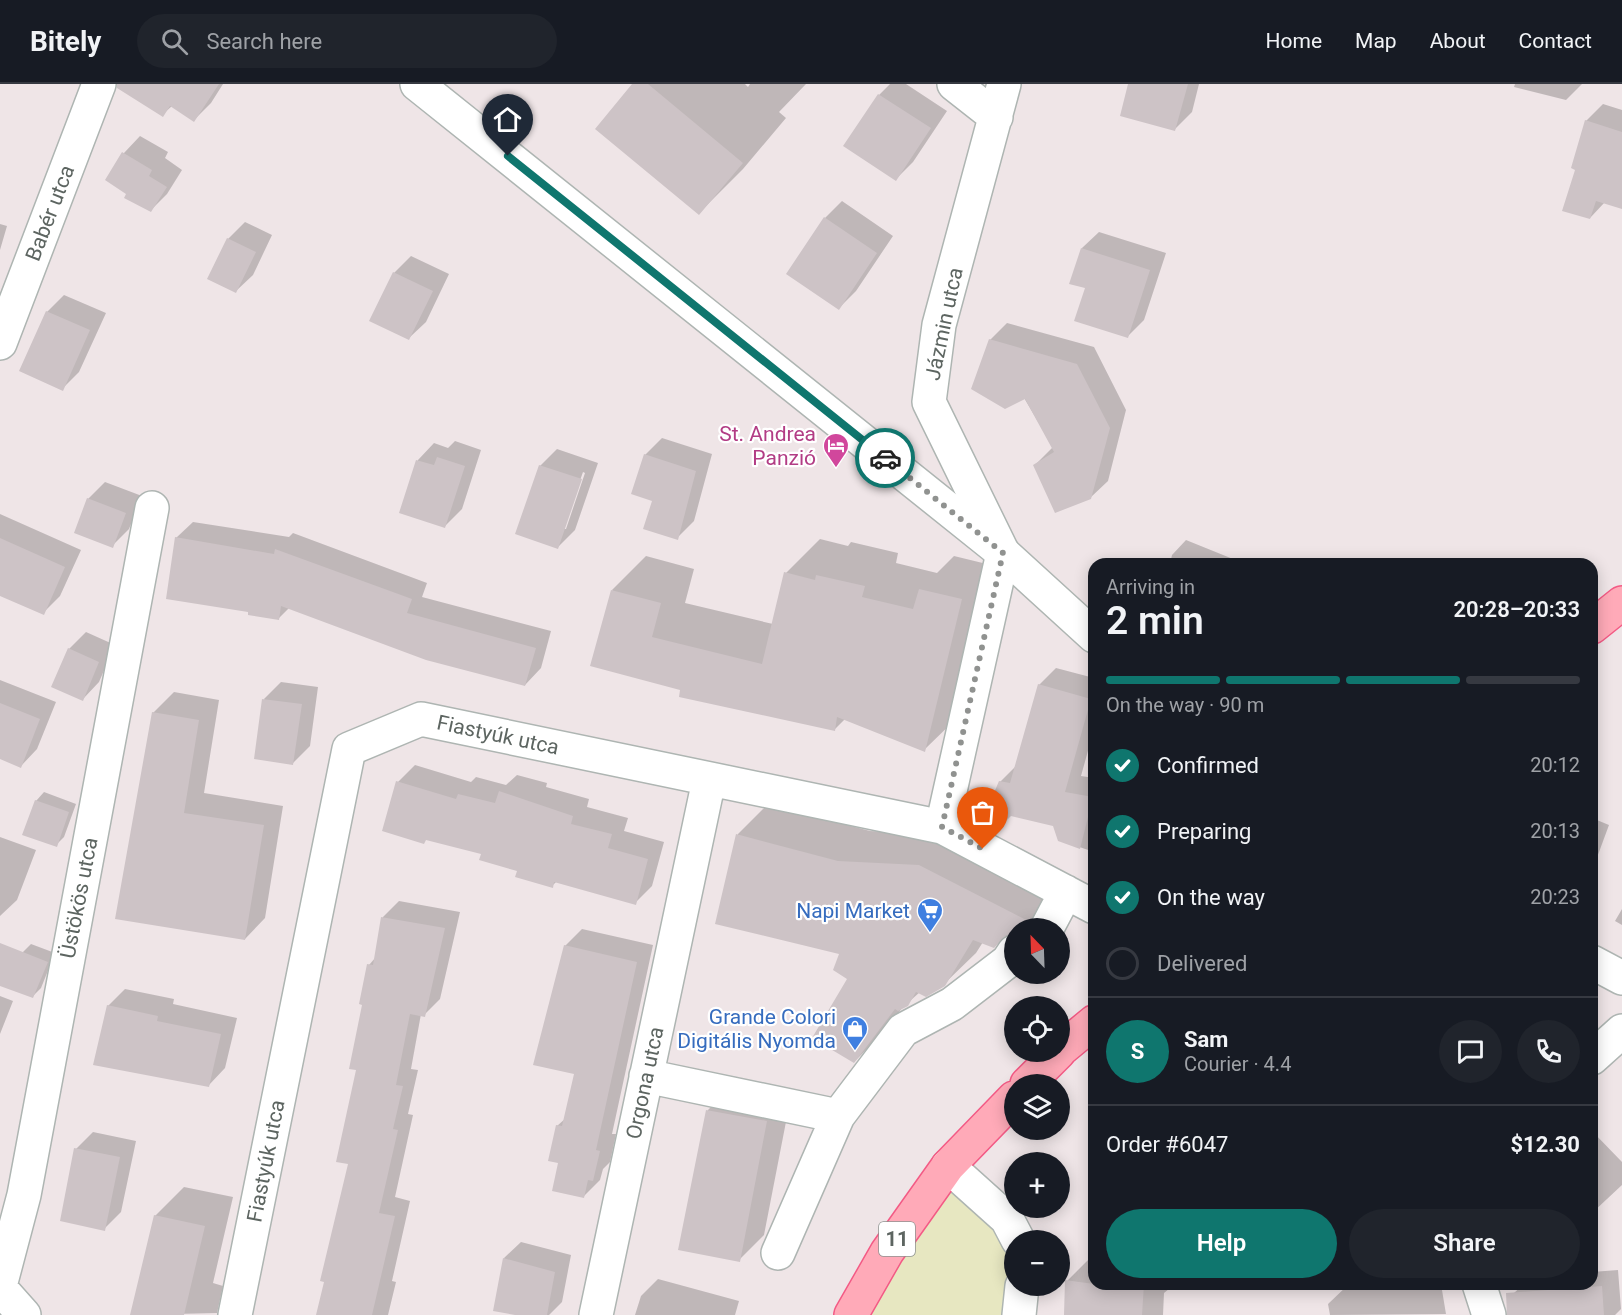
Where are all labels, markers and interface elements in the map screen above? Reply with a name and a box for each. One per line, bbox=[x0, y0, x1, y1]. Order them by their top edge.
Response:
search box bbox=[137, 14, 557, 68]
text: Bitely bbox=[30, 25, 101, 58]
icon: search bbox=[158, 25, 191, 58]
text: Search here bbox=[206, 29, 322, 54]
text: Home bbox=[1266, 29, 1322, 53]
text: Map bbox=[1355, 29, 1397, 53]
text: About bbox=[1430, 29, 1486, 53]
text: Contact bbox=[1519, 29, 1592, 53]
pin bbox=[482, 94, 533, 156]
icon: home bbox=[491, 103, 524, 136]
street label: Babér utca bbox=[21, 162, 79, 264]
street label: Jázmin utca bbox=[920, 265, 968, 383]
place label: St. Andrea Panzió bbox=[719, 422, 816, 470]
courier bbox=[855, 428, 915, 488]
hotel icon: St. Andrea Panzió bbox=[821, 431, 851, 469]
icon: car bbox=[869, 442, 902, 475]
text: Arriving in bbox=[1106, 575, 1195, 599]
text: 20:28–20:33 bbox=[1453, 597, 1580, 622]
text: 2 min bbox=[1106, 598, 1204, 644]
text: On the way · 90 m bbox=[1106, 693, 1264, 717]
street label: Fiastyúk utca bbox=[435, 710, 561, 760]
icon: check bbox=[1106, 749, 1139, 782]
text: Confirmed bbox=[1157, 753, 1259, 778]
text: 20:12 bbox=[1530, 753, 1580, 777]
pin bbox=[957, 787, 1008, 849]
icon: bag bbox=[966, 796, 999, 829]
icon: check bbox=[1106, 815, 1139, 848]
text: Preparing bbox=[1157, 819, 1251, 844]
text: 20:13 bbox=[1530, 819, 1580, 843]
street label: Üstökös utca bbox=[56, 836, 102, 960]
icon: check bbox=[1106, 881, 1139, 914]
text: On the way bbox=[1157, 885, 1265, 910]
text: 20:23 bbox=[1530, 885, 1580, 909]
supermarket icon: Napi Market bbox=[915, 896, 945, 934]
place label: Napi Market bbox=[796, 899, 910, 923]
north arrow bbox=[1004, 918, 1070, 984]
map controls bbox=[1004, 918, 1070, 1296]
text: Delivered bbox=[1157, 951, 1247, 976]
button: locate bbox=[1004, 996, 1070, 1062]
place label: Grande Colori Digitális Nyomda bbox=[677, 1005, 836, 1053]
shop icon: Grande Colori Digitális Nyomda bbox=[840, 1014, 870, 1052]
button: chat bbox=[1439, 1020, 1502, 1083]
button: phone bbox=[1517, 1020, 1580, 1083]
street label: Orgona utca bbox=[621, 1025, 669, 1141]
text: Sam bbox=[1184, 1027, 1228, 1052]
text: S bbox=[1131, 1039, 1144, 1064]
text: Courier · 4.4 bbox=[1184, 1052, 1291, 1076]
button: layers bbox=[1004, 1074, 1070, 1140]
street label: Fiastyúk utca bbox=[242, 1098, 290, 1224]
text: Order #6047 bbox=[1106, 1132, 1228, 1157]
text: $12.30 bbox=[1511, 1132, 1580, 1157]
button: + bbox=[1004, 1152, 1070, 1218]
button: Help bbox=[1106, 1209, 1337, 1278]
button: Share bbox=[1349, 1209, 1580, 1278]
road number: 11 bbox=[879, 1222, 915, 1256]
button: − bbox=[1004, 1230, 1070, 1296]

